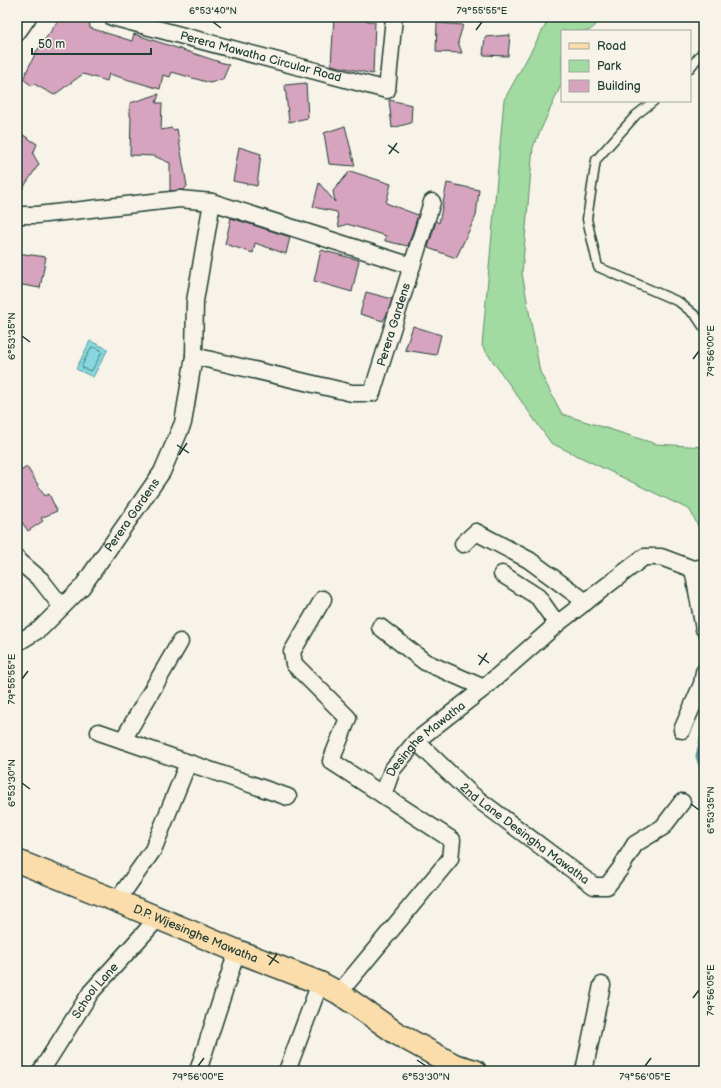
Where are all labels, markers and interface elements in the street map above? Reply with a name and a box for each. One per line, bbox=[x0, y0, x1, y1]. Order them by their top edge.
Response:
text: 6°53'40"N bbox=[189, 5, 237, 17]
text: 79°55'55"E bbox=[457, 5, 508, 17]
street label: Perera Mawatha Circular Road bbox=[178, 28, 343, 85]
scale bar bbox=[32, 30, 151, 56]
legend bbox=[561, 30, 691, 102]
text: 50 m bbox=[38, 37, 65, 52]
text: Road bbox=[597, 39, 626, 54]
text: Park bbox=[597, 59, 621, 74]
text: Building bbox=[597, 79, 641, 94]
street label: Perera Gardens bbox=[373, 281, 414, 368]
text: 6°53'35"N bbox=[6, 312, 18, 360]
text: 79°56'00"E bbox=[705, 325, 717, 377]
street label: Perera Gardens bbox=[101, 475, 163, 555]
text: 79°55'55"E bbox=[6, 653, 18, 704]
street label: Desinghe Mawatha bbox=[383, 698, 468, 778]
text: 6°53'30"N bbox=[6, 759, 18, 807]
street label: 2nd Lane Desingha Mawatha bbox=[457, 780, 592, 887]
text: 6°53'35"N bbox=[705, 786, 717, 834]
street label: D.P. Wijesinghe Mawatha bbox=[131, 901, 260, 966]
street label: School Lane bbox=[69, 959, 121, 1021]
text: 79°56'05"E bbox=[705, 964, 717, 1016]
text: 79°56'00"E bbox=[172, 1071, 224, 1083]
text: 6°53'30"N bbox=[402, 1071, 450, 1083]
text: 79°56'05"E bbox=[619, 1071, 671, 1083]

